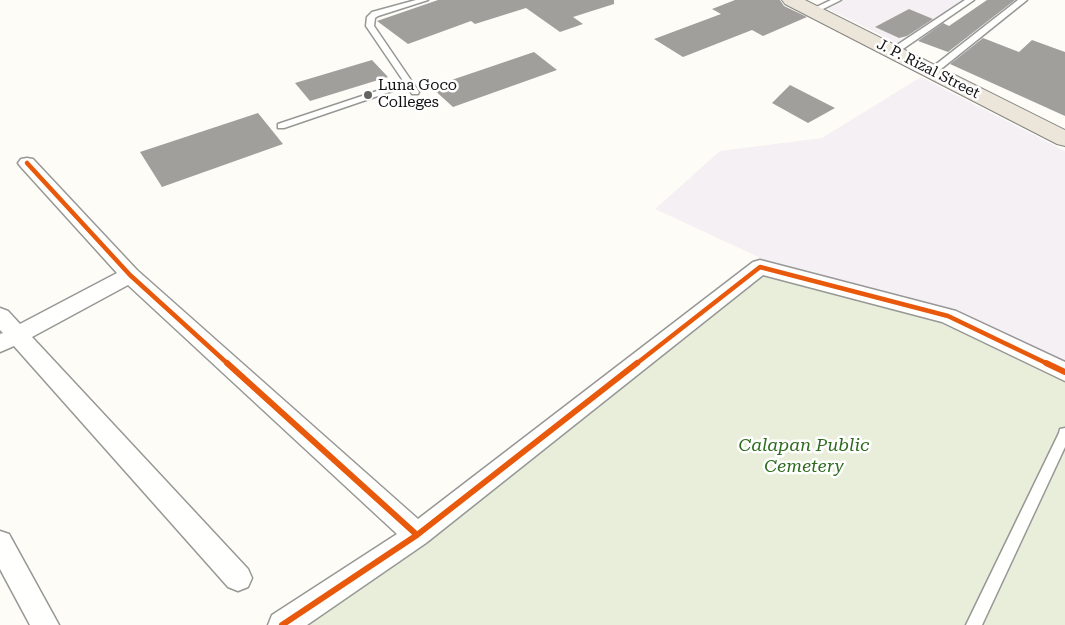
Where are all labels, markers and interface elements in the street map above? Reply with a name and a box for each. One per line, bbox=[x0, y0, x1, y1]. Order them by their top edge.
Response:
street label: J. P. Rizal Street bbox=[874, 35, 982, 103]
place label: Luna Goco Colleges bbox=[378, 77, 457, 112]
marker: Luna Goco Colleges bbox=[362, 89, 374, 101]
park label: Calapan Public Cemetery bbox=[739, 435, 869, 478]

